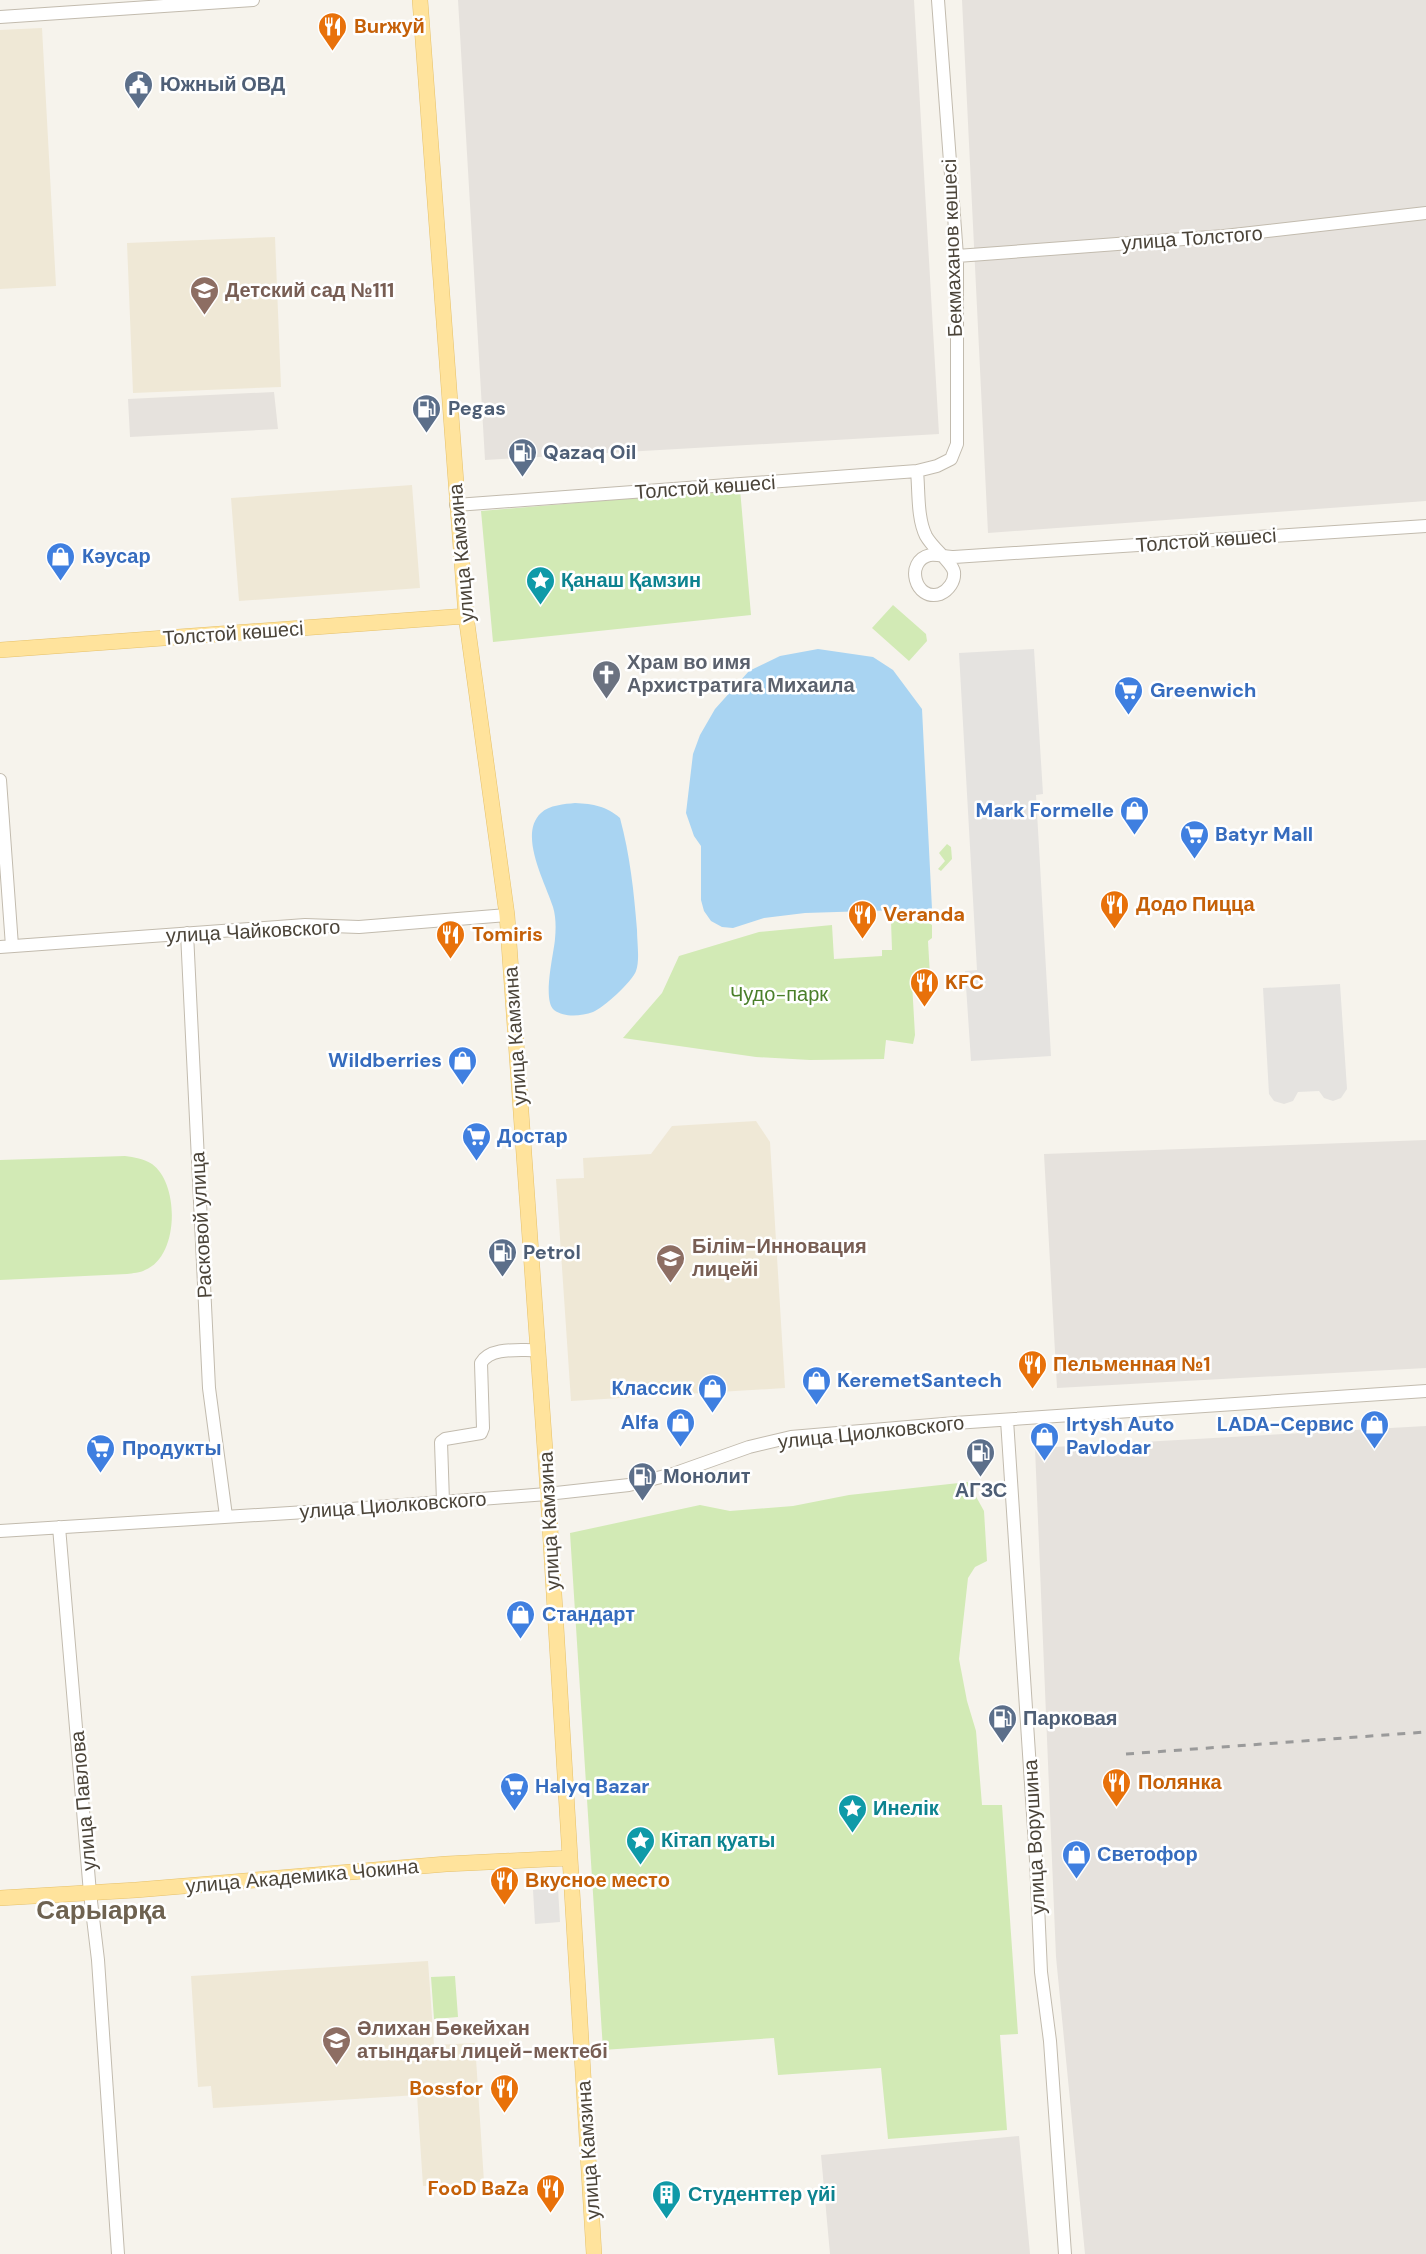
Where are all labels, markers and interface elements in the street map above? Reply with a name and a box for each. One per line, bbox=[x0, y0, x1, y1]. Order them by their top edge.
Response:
restaurant icon: Burжуй bbox=[317, 10, 349, 52]
place label: Burжуй bbox=[354, 13, 425, 39]
public building icon: Южный ОВД bbox=[123, 68, 155, 110]
place label: Южный ОВД bbox=[160, 71, 285, 97]
street label: Бекмаханов көшесі bbox=[936, 158, 968, 338]
street label: улица Толстого bbox=[1121, 220, 1263, 256]
school or university icon: Детский сад №111 bbox=[188, 274, 220, 316]
place label: Детский сад №111 bbox=[225, 277, 394, 303]
fuel station icon: Pegas bbox=[411, 392, 443, 434]
place label: Pegas bbox=[448, 395, 506, 421]
fuel station icon: Qazaq Oil bbox=[506, 436, 538, 478]
place label: Qazaq Oil bbox=[543, 439, 636, 465]
street label: Толстой көшесі bbox=[634, 469, 776, 505]
street label: улица Камзина bbox=[442, 482, 480, 623]
street label: Толстой көшесі bbox=[1135, 522, 1277, 558]
shop icon: Кәусар bbox=[45, 540, 77, 582]
place label: Кәусар bbox=[82, 543, 151, 569]
place icon: Қанаш Қамзин bbox=[524, 564, 556, 606]
place label: Қанаш Қамзин bbox=[561, 567, 701, 593]
street label: Толстой көшесі bbox=[162, 615, 304, 651]
place label: Храм во имя Архистратига Михаила bbox=[627, 649, 856, 698]
church icon: Храм во имя Архистратига Михаила bbox=[590, 658, 622, 700]
supermarket icon: Greenwich bbox=[1113, 674, 1145, 716]
place label: Greenwich bbox=[1150, 677, 1256, 703]
shop icon: Mark Formelle bbox=[1119, 794, 1151, 836]
place label: Mark Formelle bbox=[976, 797, 1114, 823]
supermarket icon: Batyr Mall bbox=[1178, 818, 1210, 860]
place label: Batyr Mall bbox=[1215, 821, 1313, 847]
restaurant icon: Додо Пицца bbox=[1099, 888, 1131, 930]
place label: Додо Пицца bbox=[1136, 891, 1256, 917]
restaurant icon: Veranda bbox=[846, 898, 878, 940]
place label: Veranda bbox=[883, 901, 965, 927]
street label: улица Чайковского bbox=[165, 913, 341, 949]
restaurant icon: Tomiris bbox=[435, 918, 467, 960]
place label: Tomiris bbox=[472, 921, 543, 947]
street label: улица Камзина bbox=[497, 965, 533, 1106]
restaurant icon: KFC bbox=[908, 966, 940, 1008]
place label: KFC bbox=[945, 969, 984, 995]
park label: Чудо-парк bbox=[730, 981, 828, 1007]
shop icon: Wildberries bbox=[447, 1044, 479, 1086]
place label: Wildberries bbox=[328, 1047, 442, 1073]
supermarket icon: Достар bbox=[460, 1120, 492, 1162]
place label: Достар bbox=[497, 1123, 568, 1149]
street label: Расковой улица bbox=[184, 1150, 218, 1299]
place label: Білім-Инновация лицейі bbox=[692, 1233, 867, 1282]
fuel station icon: Petrol bbox=[486, 1236, 518, 1278]
place label: Petrol bbox=[523, 1239, 581, 1265]
school or university icon: Білім-Инновация лицейі bbox=[655, 1242, 687, 1284]
restaurant icon: Пельменная №1 bbox=[1016, 1348, 1048, 1390]
place label: Пельменная №1 bbox=[1053, 1351, 1211, 1377]
shop icon: KeremetSantech bbox=[800, 1364, 832, 1406]
place label: KeremetSantech bbox=[837, 1367, 1002, 1393]
shop icon: Классик bbox=[697, 1372, 729, 1414]
place label: Классик bbox=[611, 1375, 693, 1401]
shop icon: Alfa bbox=[664, 1406, 696, 1448]
shop icon: LADA-Сервис bbox=[1359, 1408, 1391, 1450]
place label: Alfa bbox=[621, 1409, 659, 1435]
street label: улица Циолковского bbox=[777, 1409, 965, 1455]
place label: Irtysh Auto Pavlodar bbox=[1066, 1411, 1175, 1460]
place label: LADA-Сервис bbox=[1217, 1411, 1354, 1437]
shop icon: Irtysh Auto Pavlodar bbox=[1029, 1420, 1061, 1462]
supermarket icon: Продукты bbox=[85, 1432, 117, 1474]
place label: Продукты bbox=[122, 1435, 222, 1461]
fuel station icon: АГЗС bbox=[965, 1436, 997, 1478]
street label: улица Камзина bbox=[532, 1450, 566, 1591]
fuel station icon: Монолит bbox=[626, 1460, 658, 1502]
place label: Монолит bbox=[663, 1463, 751, 1489]
place label: АГЗС bbox=[955, 1477, 1007, 1503]
street label: улица Циолковского bbox=[299, 1486, 487, 1524]
shop icon: Стандарт bbox=[505, 1598, 537, 1640]
place label: Стандарт bbox=[542, 1601, 635, 1627]
fuel station icon: Парковая bbox=[986, 1702, 1018, 1744]
place label: Парковая bbox=[1023, 1705, 1118, 1731]
street label: улица Павлова bbox=[64, 1729, 102, 1872]
street label: улица Ворушина bbox=[1017, 1758, 1051, 1915]
restaurant icon: Полянка bbox=[1101, 1766, 1133, 1808]
place label: Полянка bbox=[1138, 1769, 1223, 1795]
supermarket icon: Halyq Bazar bbox=[498, 1770, 530, 1812]
place label: Halyq Bazar bbox=[535, 1773, 650, 1799]
place icon: Инелік bbox=[836, 1792, 868, 1834]
place label: Инелік bbox=[873, 1795, 940, 1821]
place icon: Кітап қуаты bbox=[624, 1824, 656, 1866]
place label: Кітап қуаты bbox=[661, 1827, 775, 1853]
shop icon: Светофор bbox=[1060, 1838, 1092, 1880]
place label: Светофор bbox=[1097, 1841, 1198, 1867]
street label: улица Академика Чокина bbox=[184, 1853, 420, 1899]
restaurant icon: Вкусное место bbox=[488, 1864, 520, 1906]
place label: Вкусное место bbox=[525, 1867, 670, 1893]
district label: Сарыарқа bbox=[36, 1893, 166, 1927]
place label: Әлихан Бөкейхан атындағы лицей-мектебі bbox=[357, 2015, 608, 2064]
school or university icon: Әлихан Бөкейхан атындағы лицей-мектебі bbox=[320, 2024, 352, 2066]
restaurant icon: Bossfor bbox=[488, 2072, 520, 2114]
place label: Bossfor bbox=[409, 2075, 483, 2101]
street label: улица Камзина bbox=[570, 2079, 606, 2220]
restaurant icon: FooD BaZa bbox=[534, 2172, 566, 2214]
place label: FooD BaZa bbox=[427, 2175, 529, 2201]
building icon: Студенттер үйі bbox=[651, 2178, 683, 2220]
place label: Студенттер үйі bbox=[688, 2181, 836, 2207]

